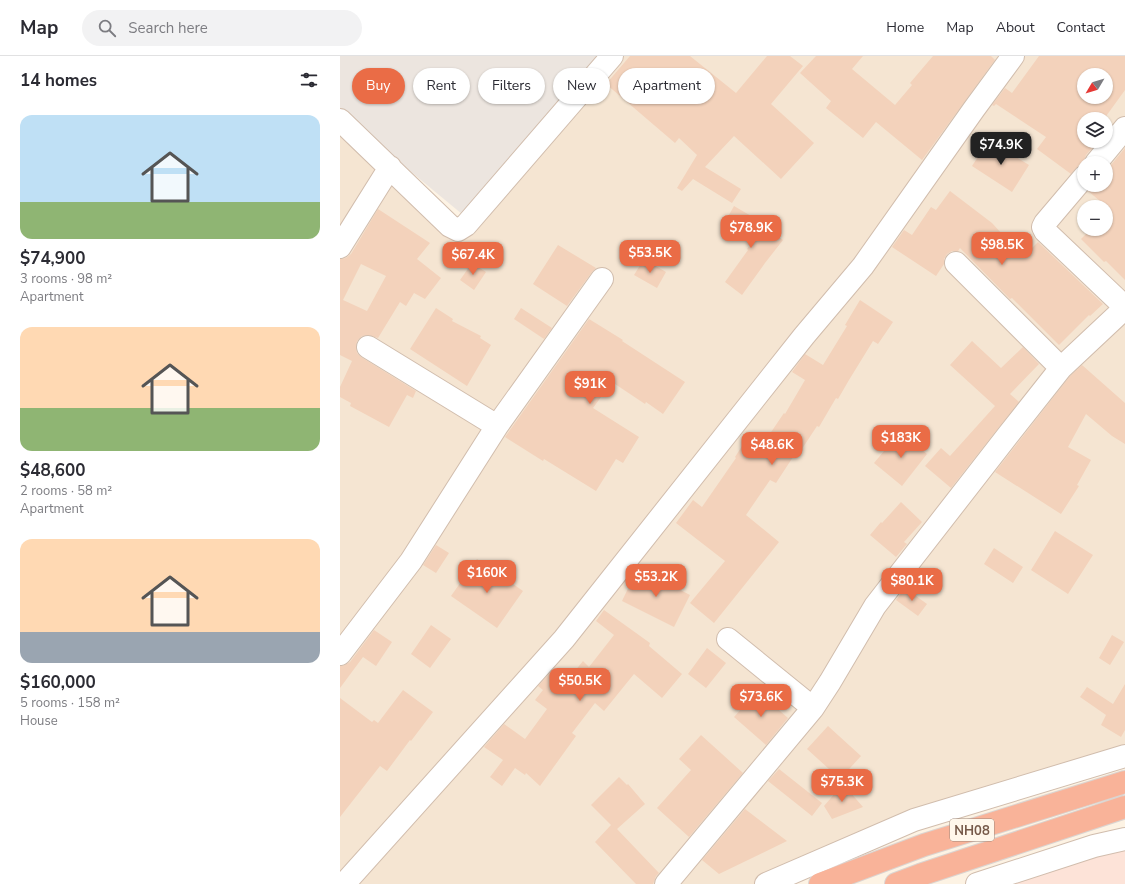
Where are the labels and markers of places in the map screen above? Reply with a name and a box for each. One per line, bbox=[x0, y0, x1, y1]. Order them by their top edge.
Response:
pin: $74.9K bbox=[968, 132, 1034, 166]
pin: $78.9K bbox=[718, 215, 784, 249]
pin: $98.5K bbox=[969, 232, 1035, 266]
pin: $53.5K bbox=[617, 240, 683, 274]
pin: $67.4K bbox=[440, 242, 506, 276]
pin: $91K bbox=[566, 371, 614, 405]
pin: $183K bbox=[873, 425, 929, 459]
pin: $48.6K bbox=[739, 432, 805, 466]
pin: $160K bbox=[459, 560, 515, 594]
pin: $53.2K bbox=[623, 564, 689, 598]
pin: $80.1K bbox=[879, 568, 945, 602]
pin: $50.5K bbox=[547, 668, 613, 702]
pin: $73.6K bbox=[728, 684, 794, 718]
pin: $75.3K bbox=[809, 769, 875, 803]

